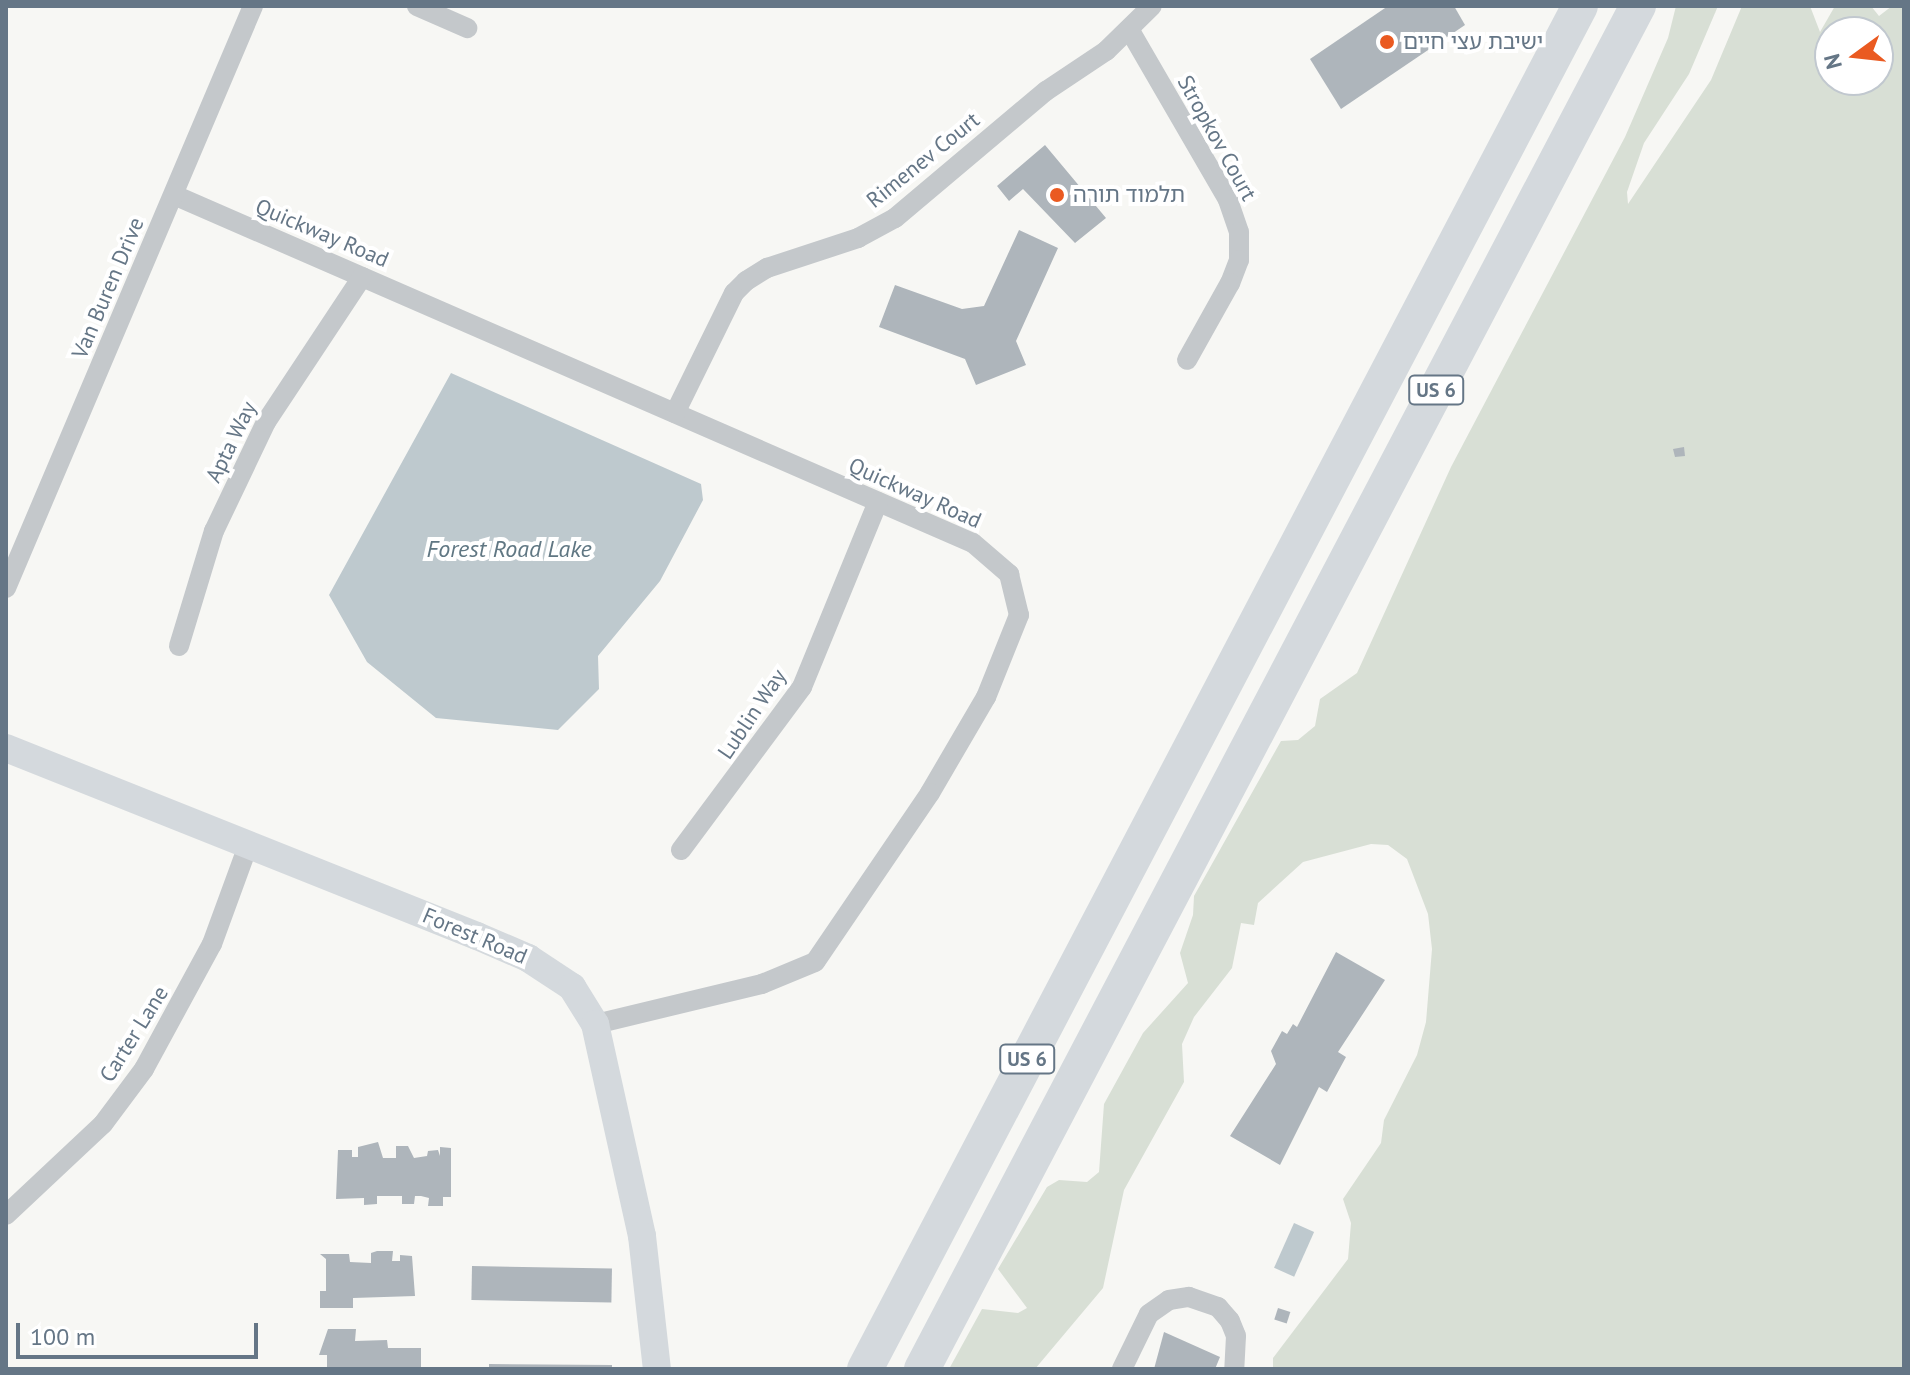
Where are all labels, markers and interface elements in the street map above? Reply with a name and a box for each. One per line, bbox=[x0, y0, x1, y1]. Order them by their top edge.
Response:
north arrow bbox=[1814, 16, 1894, 96]
place label: ישיבת עצי חיים bbox=[1403, 29, 1543, 55]
marker: ישיבת עצי חיים bbox=[1378, 33, 1396, 51]
text: N bbox=[1817, 51, 1848, 72]
street label: Stropkov Court bbox=[1172, 71, 1262, 205]
street label: Rimenev Court bbox=[861, 106, 985, 214]
place label: תלמוד תורה bbox=[1073, 182, 1185, 208]
marker: תלמוד תורה bbox=[1048, 186, 1066, 204]
street label: Quickway Road bbox=[251, 193, 393, 273]
street label: Van Buren Drive bbox=[66, 213, 150, 363]
road number: US 6 bbox=[1408, 374, 1464, 406]
street label: Apta Way bbox=[200, 397, 262, 487]
street label: Quickway Road bbox=[844, 452, 986, 534]
water label: Forest Road Lake bbox=[426, 535, 592, 563]
street label: Lublin Way bbox=[712, 664, 792, 764]
street label: Forest Road bbox=[419, 902, 531, 970]
street label: Carter Lane bbox=[94, 981, 174, 1087]
road number: US 6 bbox=[999, 1043, 1055, 1075]
scale bar bbox=[20, 1307, 262, 1357]
text: 100 m bbox=[30, 1321, 95, 1352]

